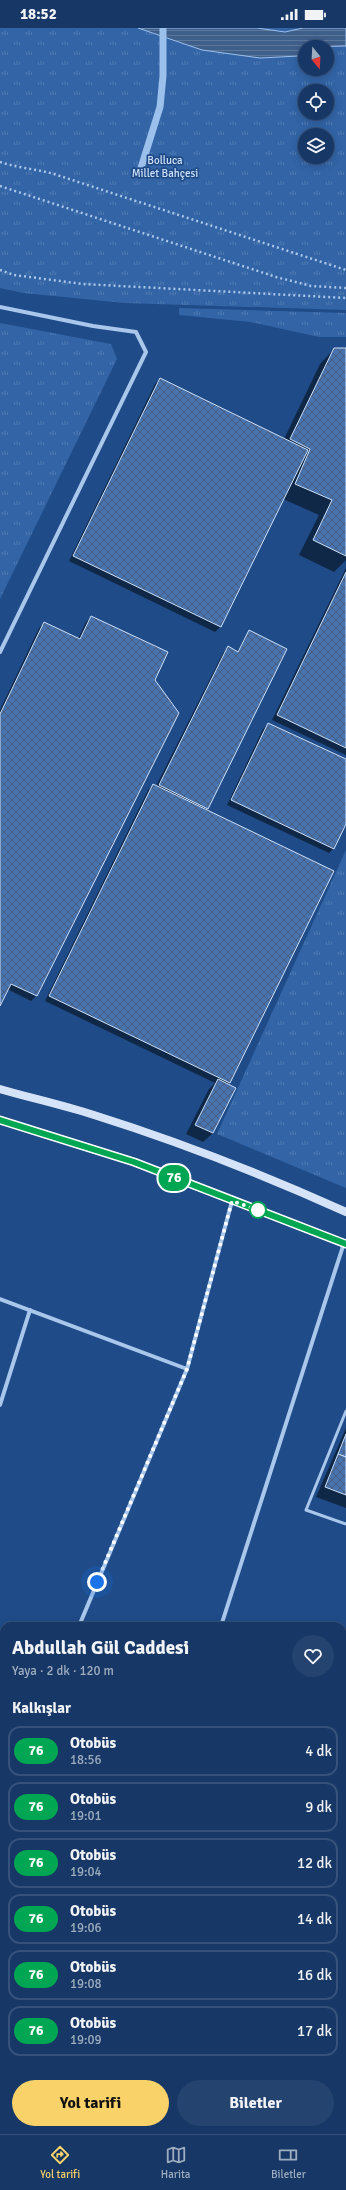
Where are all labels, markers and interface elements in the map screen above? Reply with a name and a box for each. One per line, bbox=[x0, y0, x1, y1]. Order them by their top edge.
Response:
text: 18:52 bbox=[20, 5, 57, 23]
north arrow bbox=[298, 40, 334, 76]
map controls bbox=[298, 40, 334, 164]
button: locate bbox=[298, 84, 334, 120]
button: layers bbox=[298, 128, 334, 164]
park label: Bolluca Millet Bahçesi bbox=[132, 154, 198, 180]
line badge: 76 bbox=[156, 1165, 192, 1191]
text: 76 bbox=[166, 1169, 182, 1186]
unlabelled marker bbox=[249, 1201, 267, 1219]
your location bbox=[87, 1572, 107, 1592]
button: heart bbox=[292, 1635, 334, 1677]
text: Abdullah Gül Caddesi bbox=[12, 1636, 189, 1660]
text: Yaya · 2 dk · 120 m bbox=[12, 1663, 114, 1679]
text: Kalkışlar bbox=[12, 1699, 71, 1717]
text: Otobüs bbox=[70, 1734, 116, 1752]
text: 76 bbox=[28, 1742, 44, 1759]
text: 4 dk bbox=[305, 1742, 332, 1760]
text: 18:56 bbox=[70, 1752, 102, 1768]
text: Otobüs bbox=[70, 1790, 116, 1808]
text: 76 bbox=[28, 1798, 44, 1815]
text: 9 dk bbox=[305, 1798, 332, 1816]
text: 19:01 bbox=[70, 1808, 102, 1824]
text: Otobüs bbox=[70, 1846, 116, 1864]
text: 76 bbox=[28, 1854, 44, 1871]
text: 12 dk bbox=[297, 1854, 332, 1872]
text: 19:04 bbox=[70, 1864, 102, 1880]
text: Otobüs bbox=[70, 1902, 116, 1920]
text: 76 bbox=[28, 1910, 44, 1927]
text: 14 dk bbox=[297, 1910, 332, 1928]
text: 19:06 bbox=[70, 1920, 102, 1936]
text: Otobüs bbox=[70, 1958, 116, 1976]
text: 76 bbox=[28, 1966, 44, 1983]
text: 16 dk bbox=[297, 1966, 332, 1984]
text: 19:08 bbox=[70, 1976, 102, 1992]
text: Otobüs bbox=[70, 2014, 116, 2032]
text: 76 bbox=[28, 2022, 44, 2039]
text: 17 dk bbox=[297, 2022, 332, 2040]
text: 19:09 bbox=[70, 2032, 102, 2048]
button: Yol tarifi bbox=[12, 2080, 169, 2126]
button: Biletler bbox=[177, 2080, 334, 2126]
tab: Yol tarifi bbox=[40, 2144, 80, 2181]
tab: Harita bbox=[161, 2144, 190, 2181]
tab: Biletler bbox=[271, 2144, 306, 2181]

